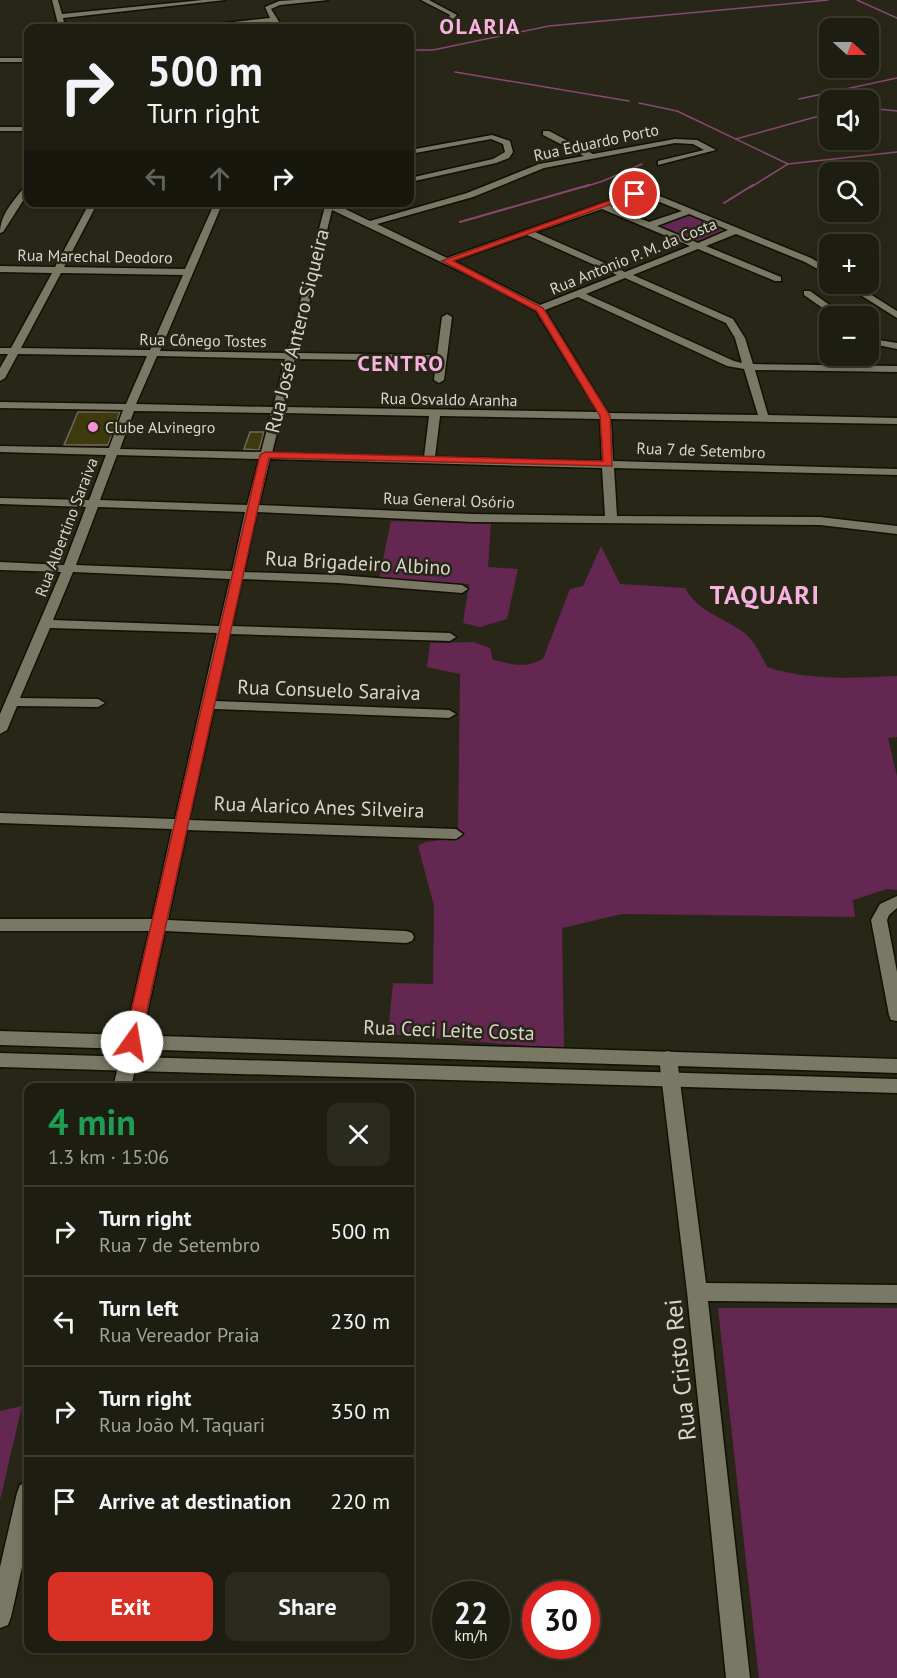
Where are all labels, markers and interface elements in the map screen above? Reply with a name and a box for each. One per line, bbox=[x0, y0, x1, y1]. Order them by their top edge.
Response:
district label: OLARIA bbox=[439, 12, 521, 40]
north arrow bbox=[819, 18, 879, 78]
map controls bbox=[819, 18, 879, 366]
text: 500 m bbox=[147, 43, 263, 98]
icon: right bbox=[48, 48, 126, 126]
button: sound bbox=[819, 90, 879, 150]
text: Turn right bbox=[147, 96, 260, 130]
street label: Rua Eduardo Porto bbox=[532, 119, 660, 165]
icon: left bbox=[140, 162, 173, 195]
icon: ahead bbox=[203, 162, 236, 195]
icon: right bbox=[266, 162, 299, 195]
button: search bbox=[819, 162, 879, 222]
pin bbox=[609, 168, 660, 219]
icon: arrive bbox=[618, 177, 651, 210]
street label: Rua Antonio P. M. da Costa bbox=[547, 213, 719, 299]
street label: Rua José Antero Siqueira bbox=[259, 226, 335, 436]
button: + bbox=[819, 234, 879, 294]
street label: Rua Marechal Deodoro bbox=[17, 245, 173, 267]
button: − bbox=[819, 306, 879, 366]
street label: Rua Cônego Tostes bbox=[139, 329, 267, 351]
district label: CENTRO bbox=[358, 349, 445, 377]
street label: Rua Osvaldo Aranha bbox=[380, 388, 518, 410]
place label: Clube ALvinegro bbox=[105, 417, 215, 437]
marker: Clube ALvinegro bbox=[86, 420, 100, 434]
street label: Rua 7 de Setembro bbox=[636, 438, 766, 462]
street label: Rua Albertino Saraiva bbox=[30, 455, 102, 599]
street label: Rua General Osório bbox=[383, 488, 515, 512]
street label: Rua Brigadeiro Albino bbox=[264, 545, 452, 581]
district label: TAQUARI bbox=[710, 578, 820, 611]
street label: Rua Consuelo Saraiva bbox=[237, 674, 421, 706]
street label: Rua Alarico Anes Silveira bbox=[213, 790, 425, 824]
position arrow bbox=[100, 1010, 164, 1074]
street label: Rua Ceci Leite Costa bbox=[363, 1014, 535, 1046]
text: 4 min bbox=[48, 1098, 136, 1145]
button: close bbox=[327, 1103, 390, 1166]
text: 1.3 km · 15:06 bbox=[48, 1144, 169, 1170]
text: Turn right bbox=[99, 1204, 191, 1232]
icon: right bbox=[48, 1215, 81, 1248]
text: 500 m bbox=[330, 1217, 390, 1245]
text: Rua 7 de Setembro bbox=[99, 1232, 260, 1258]
text: Turn left bbox=[99, 1294, 179, 1322]
street label: Rua Cristo Rei bbox=[657, 1298, 703, 1442]
icon: left bbox=[48, 1305, 81, 1338]
text: 230 m bbox=[330, 1307, 390, 1335]
text: Rua Vereador Praia bbox=[99, 1322, 259, 1348]
text: Turn right bbox=[99, 1384, 191, 1412]
icon: right bbox=[48, 1395, 81, 1428]
text: 350 m bbox=[330, 1397, 390, 1425]
text: Rua João M. Taquari bbox=[99, 1412, 265, 1438]
icon: arrive bbox=[48, 1485, 81, 1518]
text: Arrive at destination bbox=[99, 1487, 291, 1515]
text: 220 m bbox=[330, 1487, 390, 1515]
button: Exit bbox=[48, 1572, 213, 1641]
button: Share bbox=[225, 1572, 390, 1641]
speed limit sign: 30 bbox=[522, 1581, 600, 1659]
text: 22 bbox=[454, 1593, 488, 1632]
text: km/h bbox=[455, 1626, 487, 1645]

